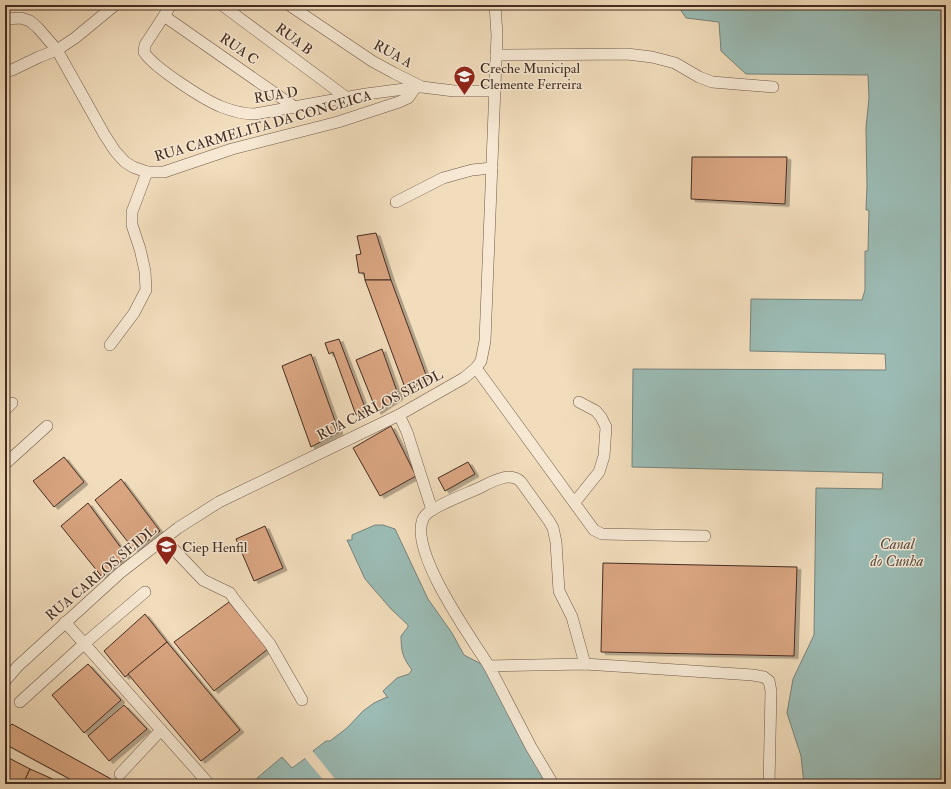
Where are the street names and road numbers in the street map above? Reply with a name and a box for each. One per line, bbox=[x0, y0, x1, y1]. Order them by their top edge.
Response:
street label: RUA B bbox=[272, 20, 316, 58]
street label: RUA C bbox=[216, 30, 262, 68]
street label: RUA A bbox=[371, 36, 415, 72]
street label: RUA D bbox=[253, 83, 299, 107]
street label: RUA CARMELITA DA CONCEICA bbox=[152, 87, 374, 165]
street label: RUA CARLOS SEIDL bbox=[314, 366, 446, 444]
street label: RUA CARLOS SEIDL bbox=[42, 522, 160, 624]

